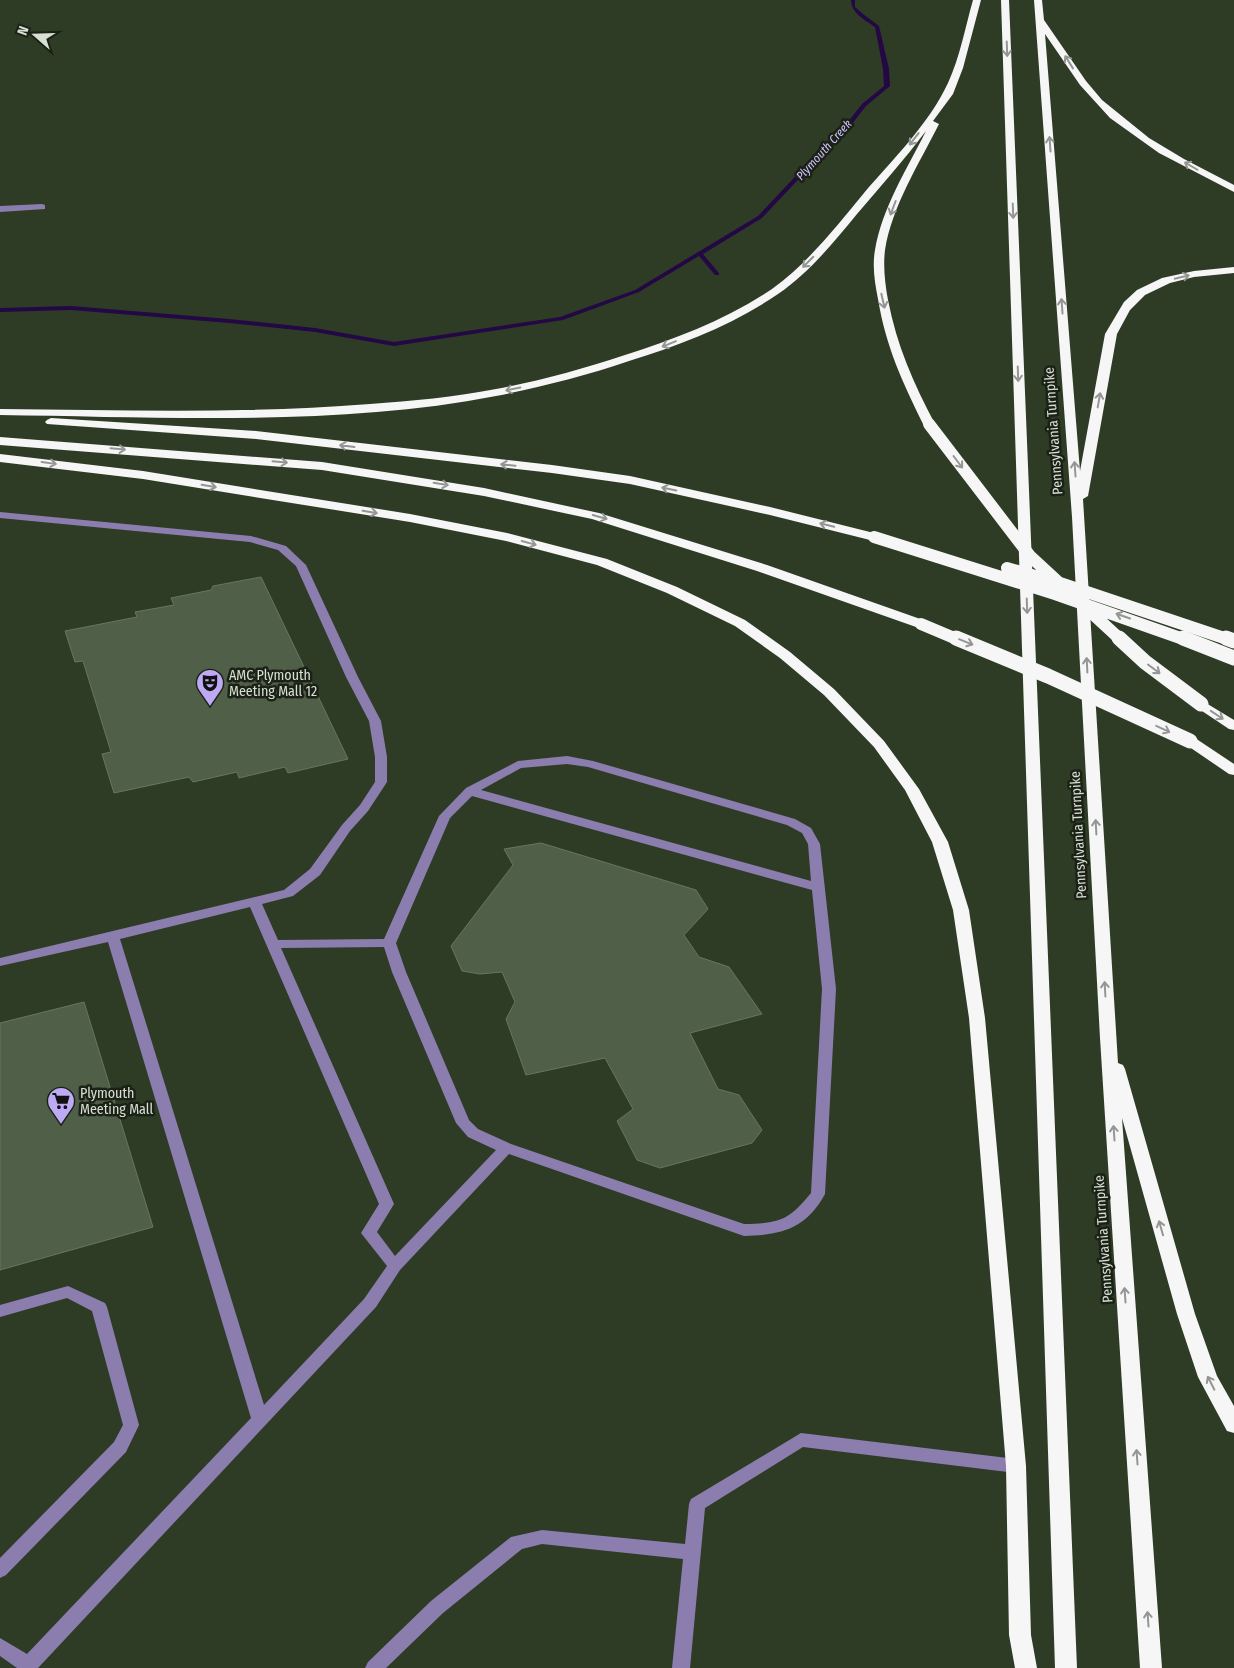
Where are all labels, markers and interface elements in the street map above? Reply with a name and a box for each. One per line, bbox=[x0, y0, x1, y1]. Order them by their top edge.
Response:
north arrow bbox=[10, 10, 60, 60]
text: N bbox=[14, 24, 33, 38]
one-way arrow bbox=[1002, 40, 1011, 56]
one-way arrow bbox=[1064, 55, 1074, 69]
water label: Plymouth Creek bbox=[793, 117, 855, 183]
one-way arrow bbox=[908, 132, 919, 145]
one-way arrow bbox=[1045, 137, 1055, 153]
one-way arrow bbox=[1184, 161, 1198, 171]
one-way arrow bbox=[888, 200, 897, 215]
one-way arrow bbox=[1008, 203, 1017, 219]
one-way arrow bbox=[801, 256, 814, 268]
one-way arrow bbox=[1173, 272, 1189, 281]
one-way arrow bbox=[879, 292, 888, 308]
one-way arrow bbox=[1058, 299, 1067, 315]
one-way arrow bbox=[662, 340, 677, 349]
one-way arrow bbox=[1014, 365, 1023, 381]
street label: Pennsylvania Turnpike bbox=[1041, 366, 1066, 495]
one-way arrow bbox=[506, 385, 522, 395]
one-way arrow bbox=[1095, 393, 1105, 409]
one-way arrow bbox=[339, 441, 355, 451]
one-way arrow bbox=[110, 445, 126, 454]
one-way arrow bbox=[953, 455, 964, 468]
one-way arrow bbox=[40, 458, 56, 468]
one-way arrow bbox=[272, 458, 288, 467]
one-way arrow bbox=[501, 460, 517, 470]
one-way arrow bbox=[1070, 461, 1079, 477]
one-way arrow bbox=[433, 480, 449, 490]
one-way arrow bbox=[201, 481, 217, 491]
one-way arrow bbox=[661, 484, 677, 493]
one-way arrow bbox=[361, 507, 377, 517]
one-way arrow bbox=[592, 513, 608, 523]
one-way arrow bbox=[820, 520, 836, 529]
one-way arrow bbox=[521, 539, 537, 548]
one-way arrow bbox=[1022, 598, 1032, 614]
one-way arrow bbox=[1115, 611, 1131, 621]
one-way arrow bbox=[959, 639, 974, 648]
one-way arrow bbox=[1082, 657, 1091, 673]
one-way arrow bbox=[1147, 663, 1160, 674]
place label: AMC Plymouth Meeting Mall 12 bbox=[229, 667, 317, 700]
theatre icon: AMC Plymouth Meeting Mall 12 bbox=[195, 668, 225, 707]
one-way arrow bbox=[1210, 710, 1224, 720]
one-way arrow bbox=[1155, 725, 1170, 734]
street label: Pennsylvania Turnpike bbox=[1067, 771, 1090, 899]
one-way arrow bbox=[1091, 819, 1100, 835]
one-way arrow bbox=[1101, 982, 1110, 998]
place label: Plymouth Meeting Mall bbox=[80, 1085, 154, 1118]
supermarket icon: Plymouth Meeting Mall bbox=[46, 1086, 76, 1125]
one-way arrow bbox=[1110, 1125, 1119, 1141]
street label: Pennsylvania Turnpike bbox=[1091, 1174, 1116, 1303]
one-way arrow bbox=[1156, 1220, 1166, 1236]
one-way arrow bbox=[1121, 1287, 1130, 1303]
one-way arrow bbox=[1206, 1375, 1216, 1390]
one-way arrow bbox=[1132, 1450, 1141, 1466]
one-way arrow bbox=[1143, 1612, 1152, 1628]

